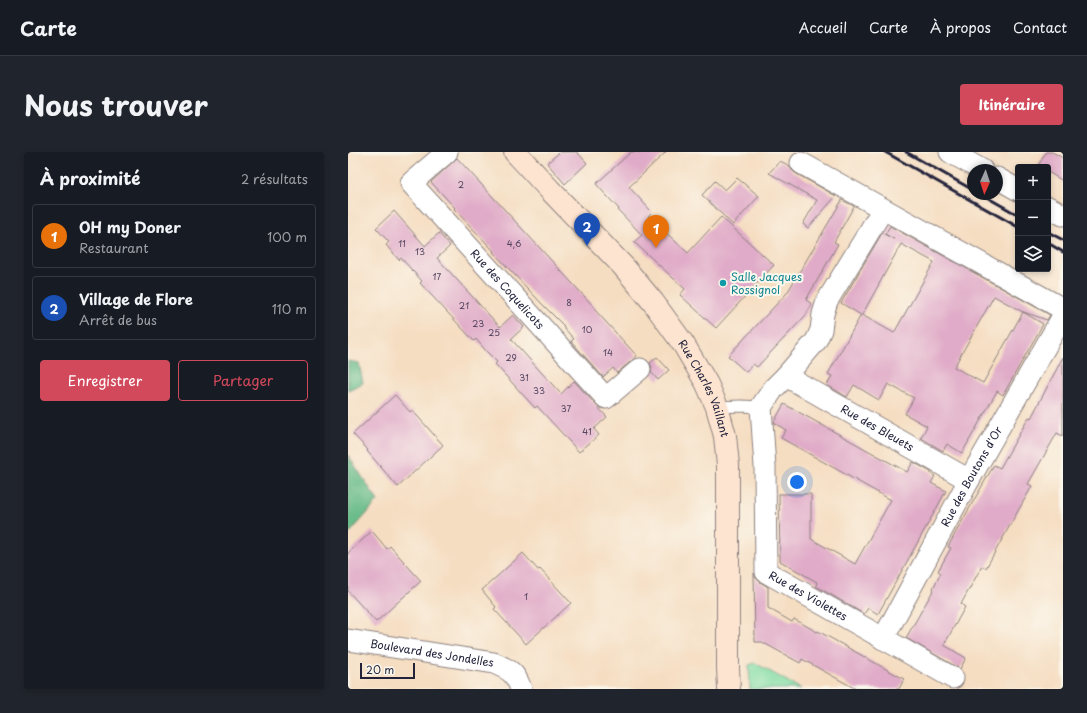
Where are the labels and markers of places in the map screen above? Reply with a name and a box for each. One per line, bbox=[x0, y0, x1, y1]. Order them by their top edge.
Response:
pin: 2 bbox=[574, 213, 600, 246]
pin: 1 bbox=[643, 215, 669, 248]
place label: Salle Jacques Rossignol bbox=[731, 268, 802, 298]
marker: Salle Jacques Rossignol bbox=[718, 278, 728, 288]

